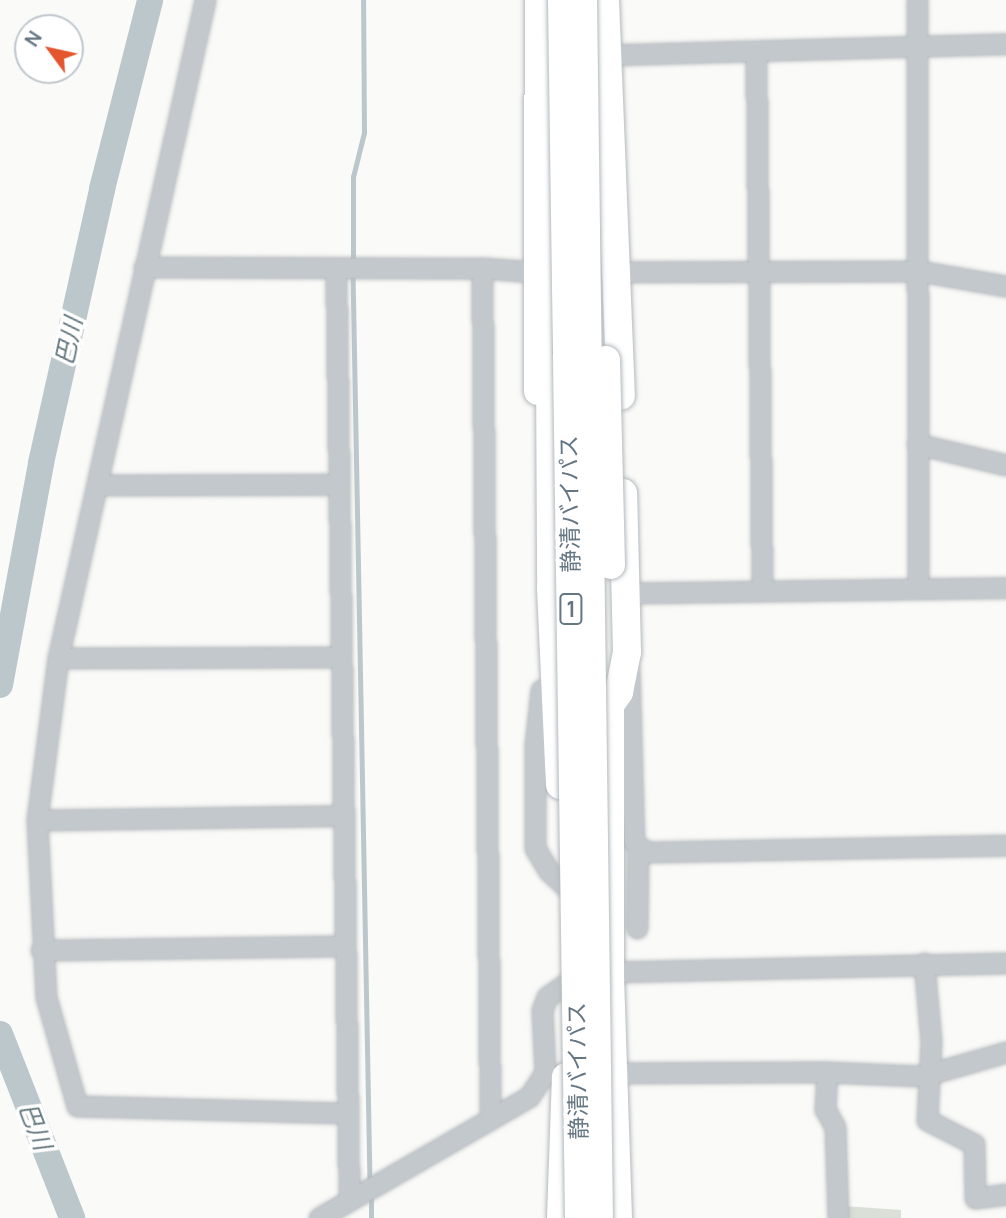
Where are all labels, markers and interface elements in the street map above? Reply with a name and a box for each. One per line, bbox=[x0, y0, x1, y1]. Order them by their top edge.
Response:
north arrow bbox=[14, 14, 84, 84]
text: N bbox=[18, 26, 48, 51]
water label: 巴川 bbox=[49, 315, 87, 367]
street label: 静清バイパス bbox=[554, 435, 584, 573]
road number: 1 bbox=[559, 592, 583, 626]
street label: 静清バイパス bbox=[562, 1002, 592, 1140]
water label: 巴川 bbox=[14, 1098, 58, 1154]

